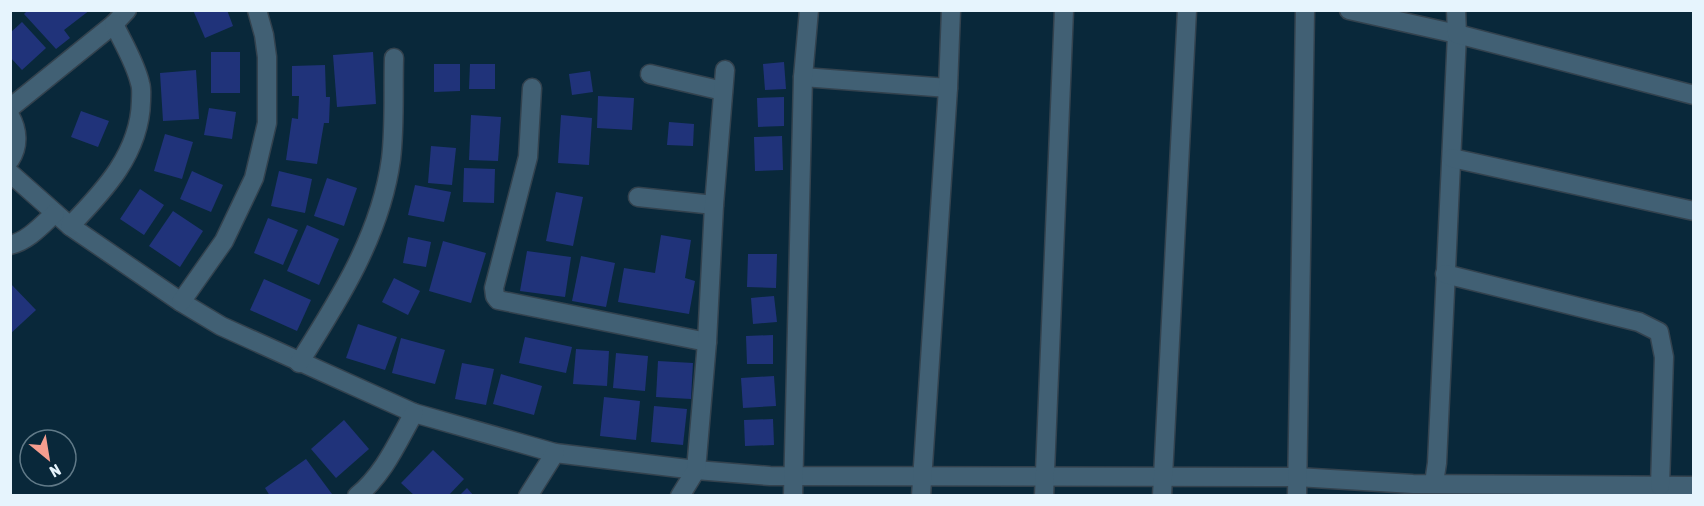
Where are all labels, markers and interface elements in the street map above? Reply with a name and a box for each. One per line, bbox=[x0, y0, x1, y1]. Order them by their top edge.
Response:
north arrow bbox=[18, 428, 78, 488]
text: N bbox=[47, 461, 64, 481]

